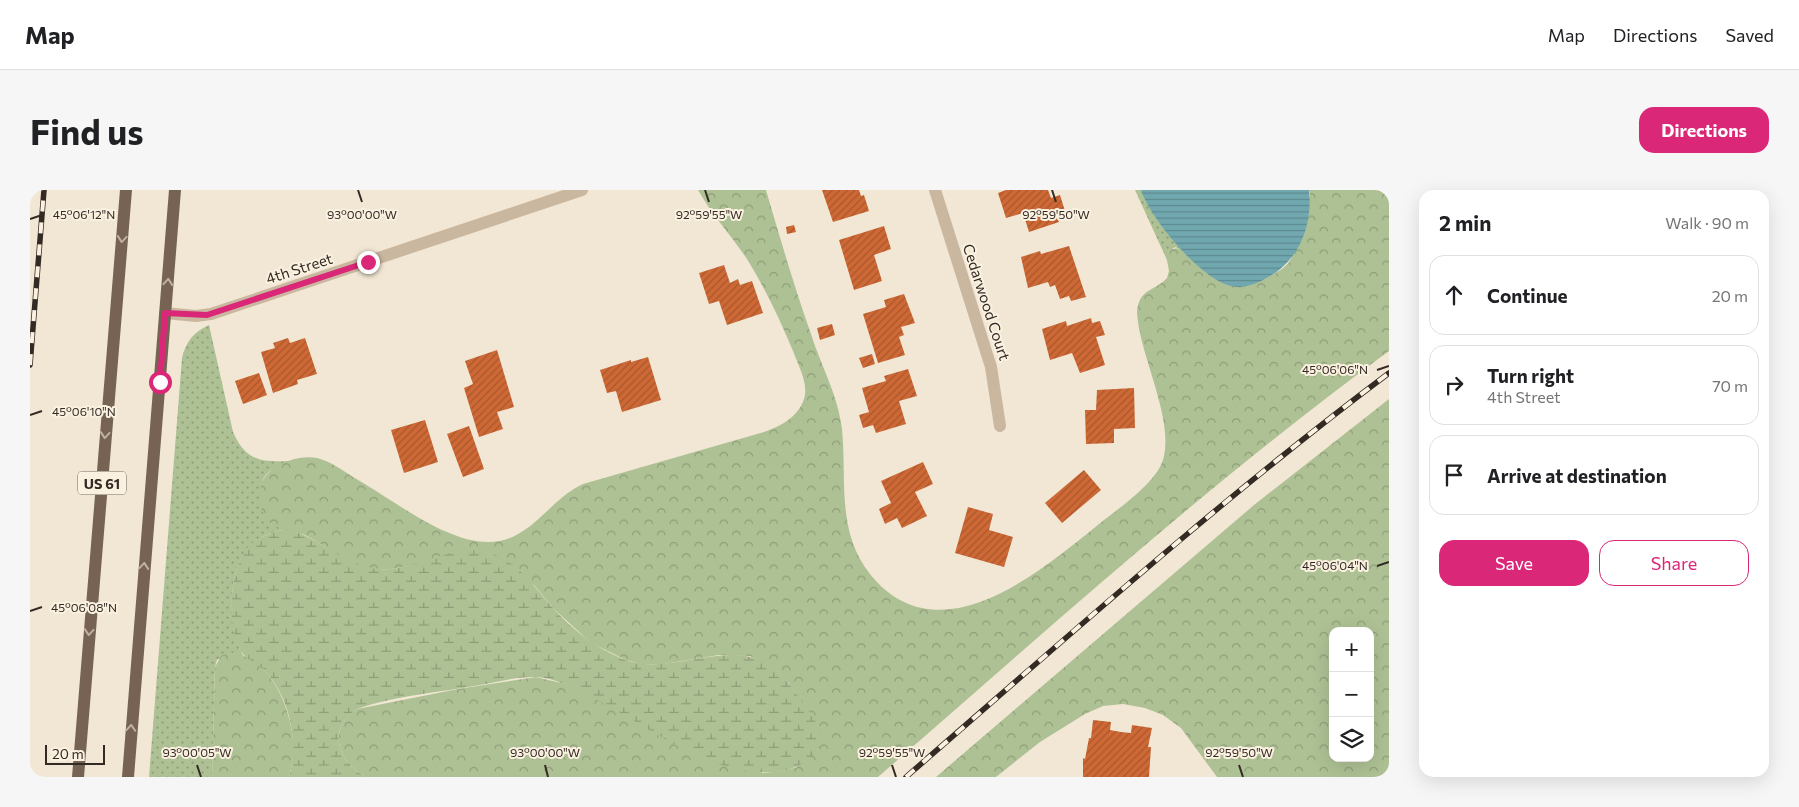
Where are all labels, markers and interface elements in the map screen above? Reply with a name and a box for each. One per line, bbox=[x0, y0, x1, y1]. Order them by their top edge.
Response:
text: Map bbox=[25, 20, 75, 49]
text: Map bbox=[1548, 24, 1585, 46]
text: Directions bbox=[1613, 24, 1697, 46]
text: Saved bbox=[1725, 24, 1774, 46]
button: Directions bbox=[1639, 107, 1769, 153]
text: Find us bbox=[30, 109, 144, 152]
text: 45°06'12"N bbox=[53, 207, 115, 221]
text: 93°00'00"W bbox=[327, 207, 397, 221]
text: 92°59'55"W bbox=[676, 207, 742, 221]
text: 92°59'50"W bbox=[1022, 207, 1090, 221]
text: 2 min bbox=[1439, 210, 1491, 235]
text: Walk · 90 m bbox=[1665, 213, 1749, 232]
one-way arrow bbox=[116, 235, 127, 243]
street label: Cedarwood Court bbox=[960, 241, 1014, 363]
street label: 4th Street bbox=[263, 249, 335, 287]
route end bbox=[357, 251, 380, 274]
one-way arrow bbox=[162, 278, 173, 286]
icon: ahead bbox=[1440, 281, 1468, 309]
text: Continue bbox=[1487, 284, 1567, 307]
text: 20 m bbox=[1712, 286, 1748, 305]
text: 45°06'06"N bbox=[1302, 362, 1368, 376]
text: Turn right bbox=[1487, 364, 1574, 387]
route start bbox=[149, 371, 172, 394]
icon: right bbox=[1440, 371, 1468, 399]
text: 70 m bbox=[1712, 376, 1748, 395]
text: 4th Street bbox=[1487, 387, 1561, 406]
text: 45°06'10"N bbox=[52, 404, 116, 418]
one-way arrow bbox=[100, 432, 111, 440]
icon: arrive bbox=[1440, 461, 1468, 489]
text: Arrive at destination bbox=[1487, 464, 1667, 487]
road number: US 61 bbox=[78, 472, 126, 494]
button: Save bbox=[1439, 540, 1589, 586]
button: Share bbox=[1599, 540, 1749, 586]
text: 45°06'04"N bbox=[1302, 558, 1368, 572]
one-way arrow bbox=[139, 562, 150, 570]
text: 45°06'08"N bbox=[51, 600, 117, 614]
map controls bbox=[1329, 627, 1374, 762]
button: + bbox=[1329, 627, 1374, 672]
one-way arrow bbox=[84, 629, 95, 637]
button: − bbox=[1329, 672, 1374, 717]
button: layers bbox=[1329, 717, 1374, 762]
one-way arrow bbox=[126, 724, 137, 732]
scale bar bbox=[45, 742, 105, 765]
text: 20 m bbox=[52, 745, 84, 762]
text: 93°00'05"W bbox=[162, 745, 232, 759]
text: 93°00'00"W bbox=[510, 745, 580, 759]
text: 92°59'55"W bbox=[859, 745, 925, 759]
text: 92°59'50"W bbox=[1205, 745, 1273, 759]

